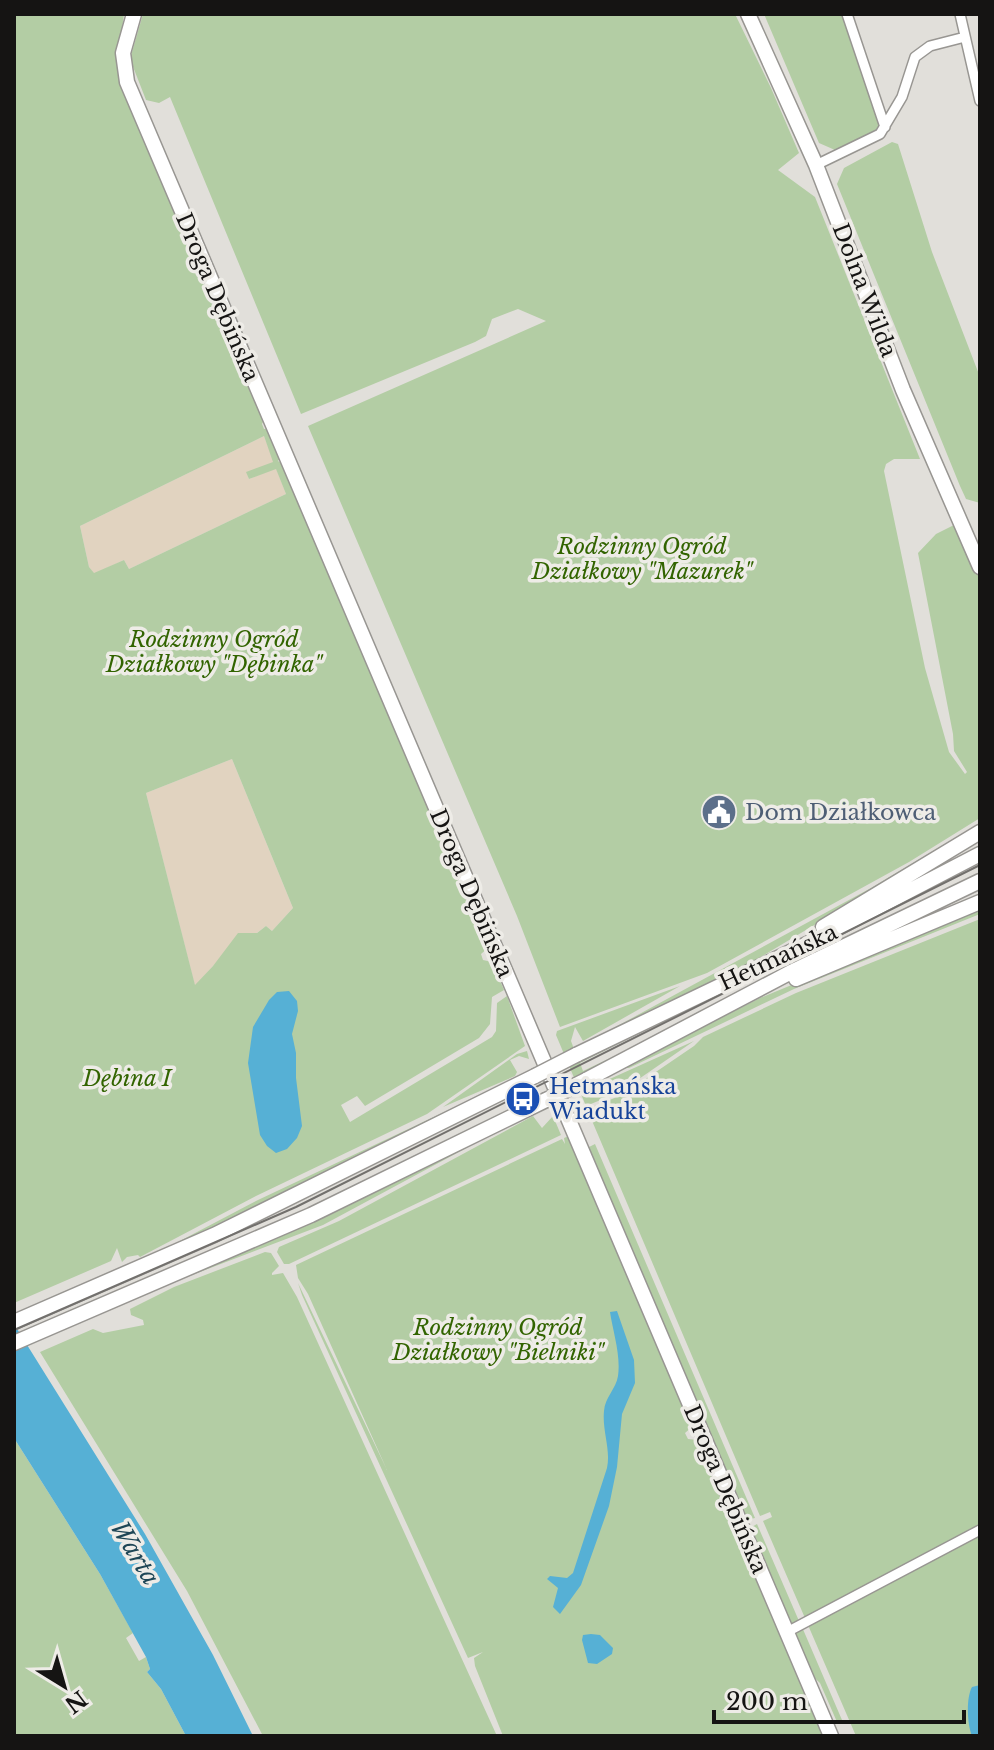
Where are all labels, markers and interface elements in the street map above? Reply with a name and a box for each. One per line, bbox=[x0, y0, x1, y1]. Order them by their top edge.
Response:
street label: Droga Dębińska bbox=[170, 209, 266, 386]
street label: Dolna Wilda bbox=[827, 220, 903, 362]
park label: Rodzinny Ogród Działkowy "Mazurek" bbox=[531, 533, 754, 585]
park label: Rodzinny Ogród Działkowy "Dębinka" bbox=[105, 626, 324, 678]
public building icon: Dom Działkowca bbox=[700, 793, 738, 831]
place label: Dom Działkowca bbox=[745, 799, 937, 826]
street label: Droga Dębińska bbox=[424, 805, 520, 982]
street label: Hetmańska bbox=[715, 918, 842, 997]
park label: Dębina I bbox=[82, 1065, 173, 1092]
place label: Hetmańska Wiadukt bbox=[548, 1073, 677, 1125]
bus stop icon: Hetmańska Wiadukt bbox=[504, 1080, 542, 1118]
park label: Rodzinny Ogród Działkowy "Bielniki" bbox=[391, 1314, 606, 1366]
street label: Droga Dębińska bbox=[678, 1401, 774, 1578]
water label: Warta bbox=[105, 1516, 166, 1590]
north arrow bbox=[24, 1646, 104, 1726]
scale bar bbox=[714, 1674, 964, 1724]
text: N bbox=[59, 1685, 92, 1719]
text: 200 m bbox=[726, 1687, 808, 1716]

